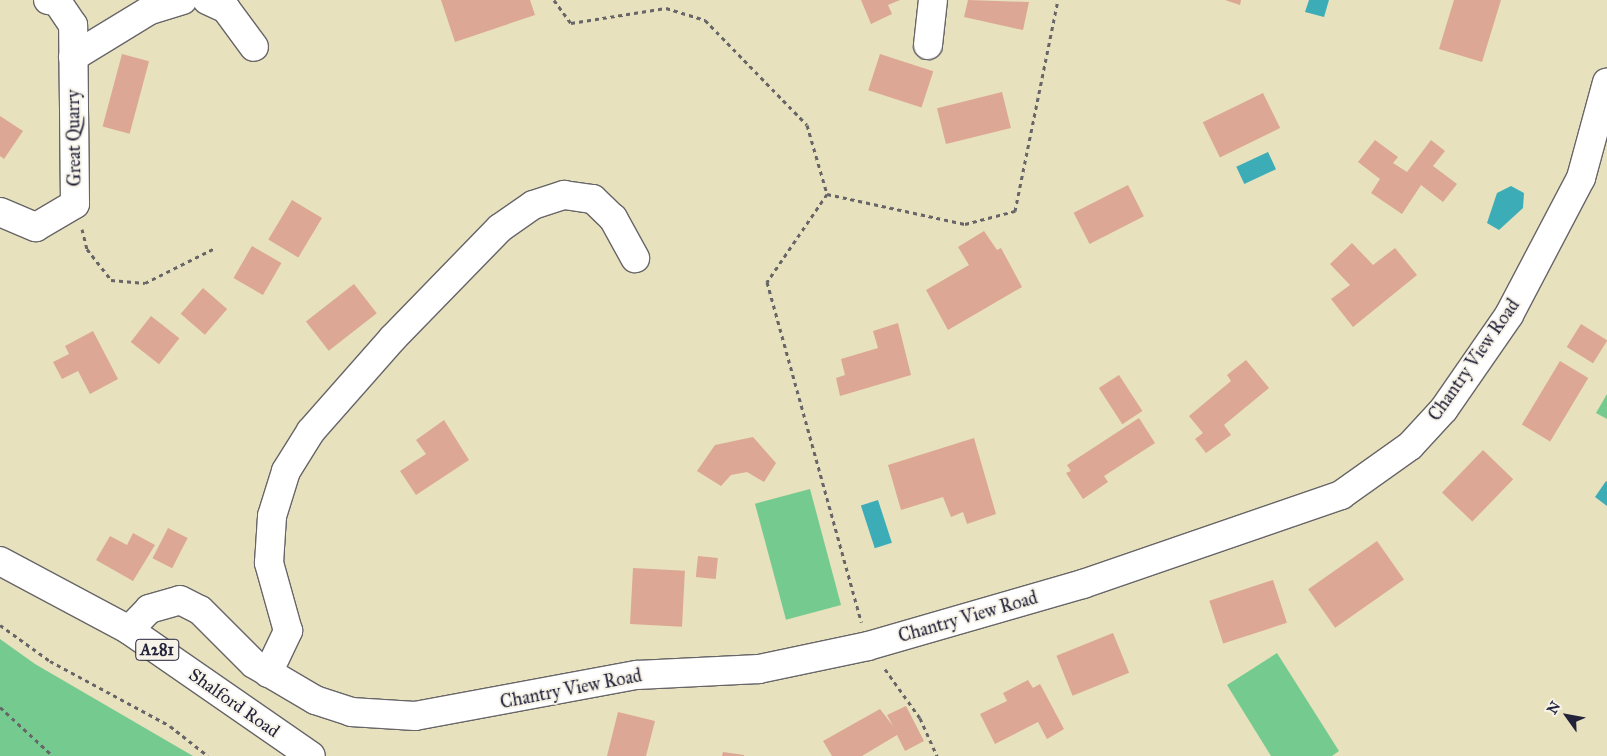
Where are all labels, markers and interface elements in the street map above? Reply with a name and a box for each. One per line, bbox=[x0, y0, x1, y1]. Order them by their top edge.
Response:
street label: Great Quarry bbox=[62, 89, 86, 187]
street label: Chantry View Road bbox=[1424, 295, 1524, 425]
street label: Chantry View Road bbox=[896, 587, 1040, 647]
road number: A281 bbox=[134, 636, 180, 664]
street label: Shalford Road bbox=[184, 664, 284, 742]
street label: Chantry View Road bbox=[498, 665, 644, 713]
north arrow bbox=[1542, 691, 1592, 741]
text: N bbox=[1544, 698, 1564, 717]

